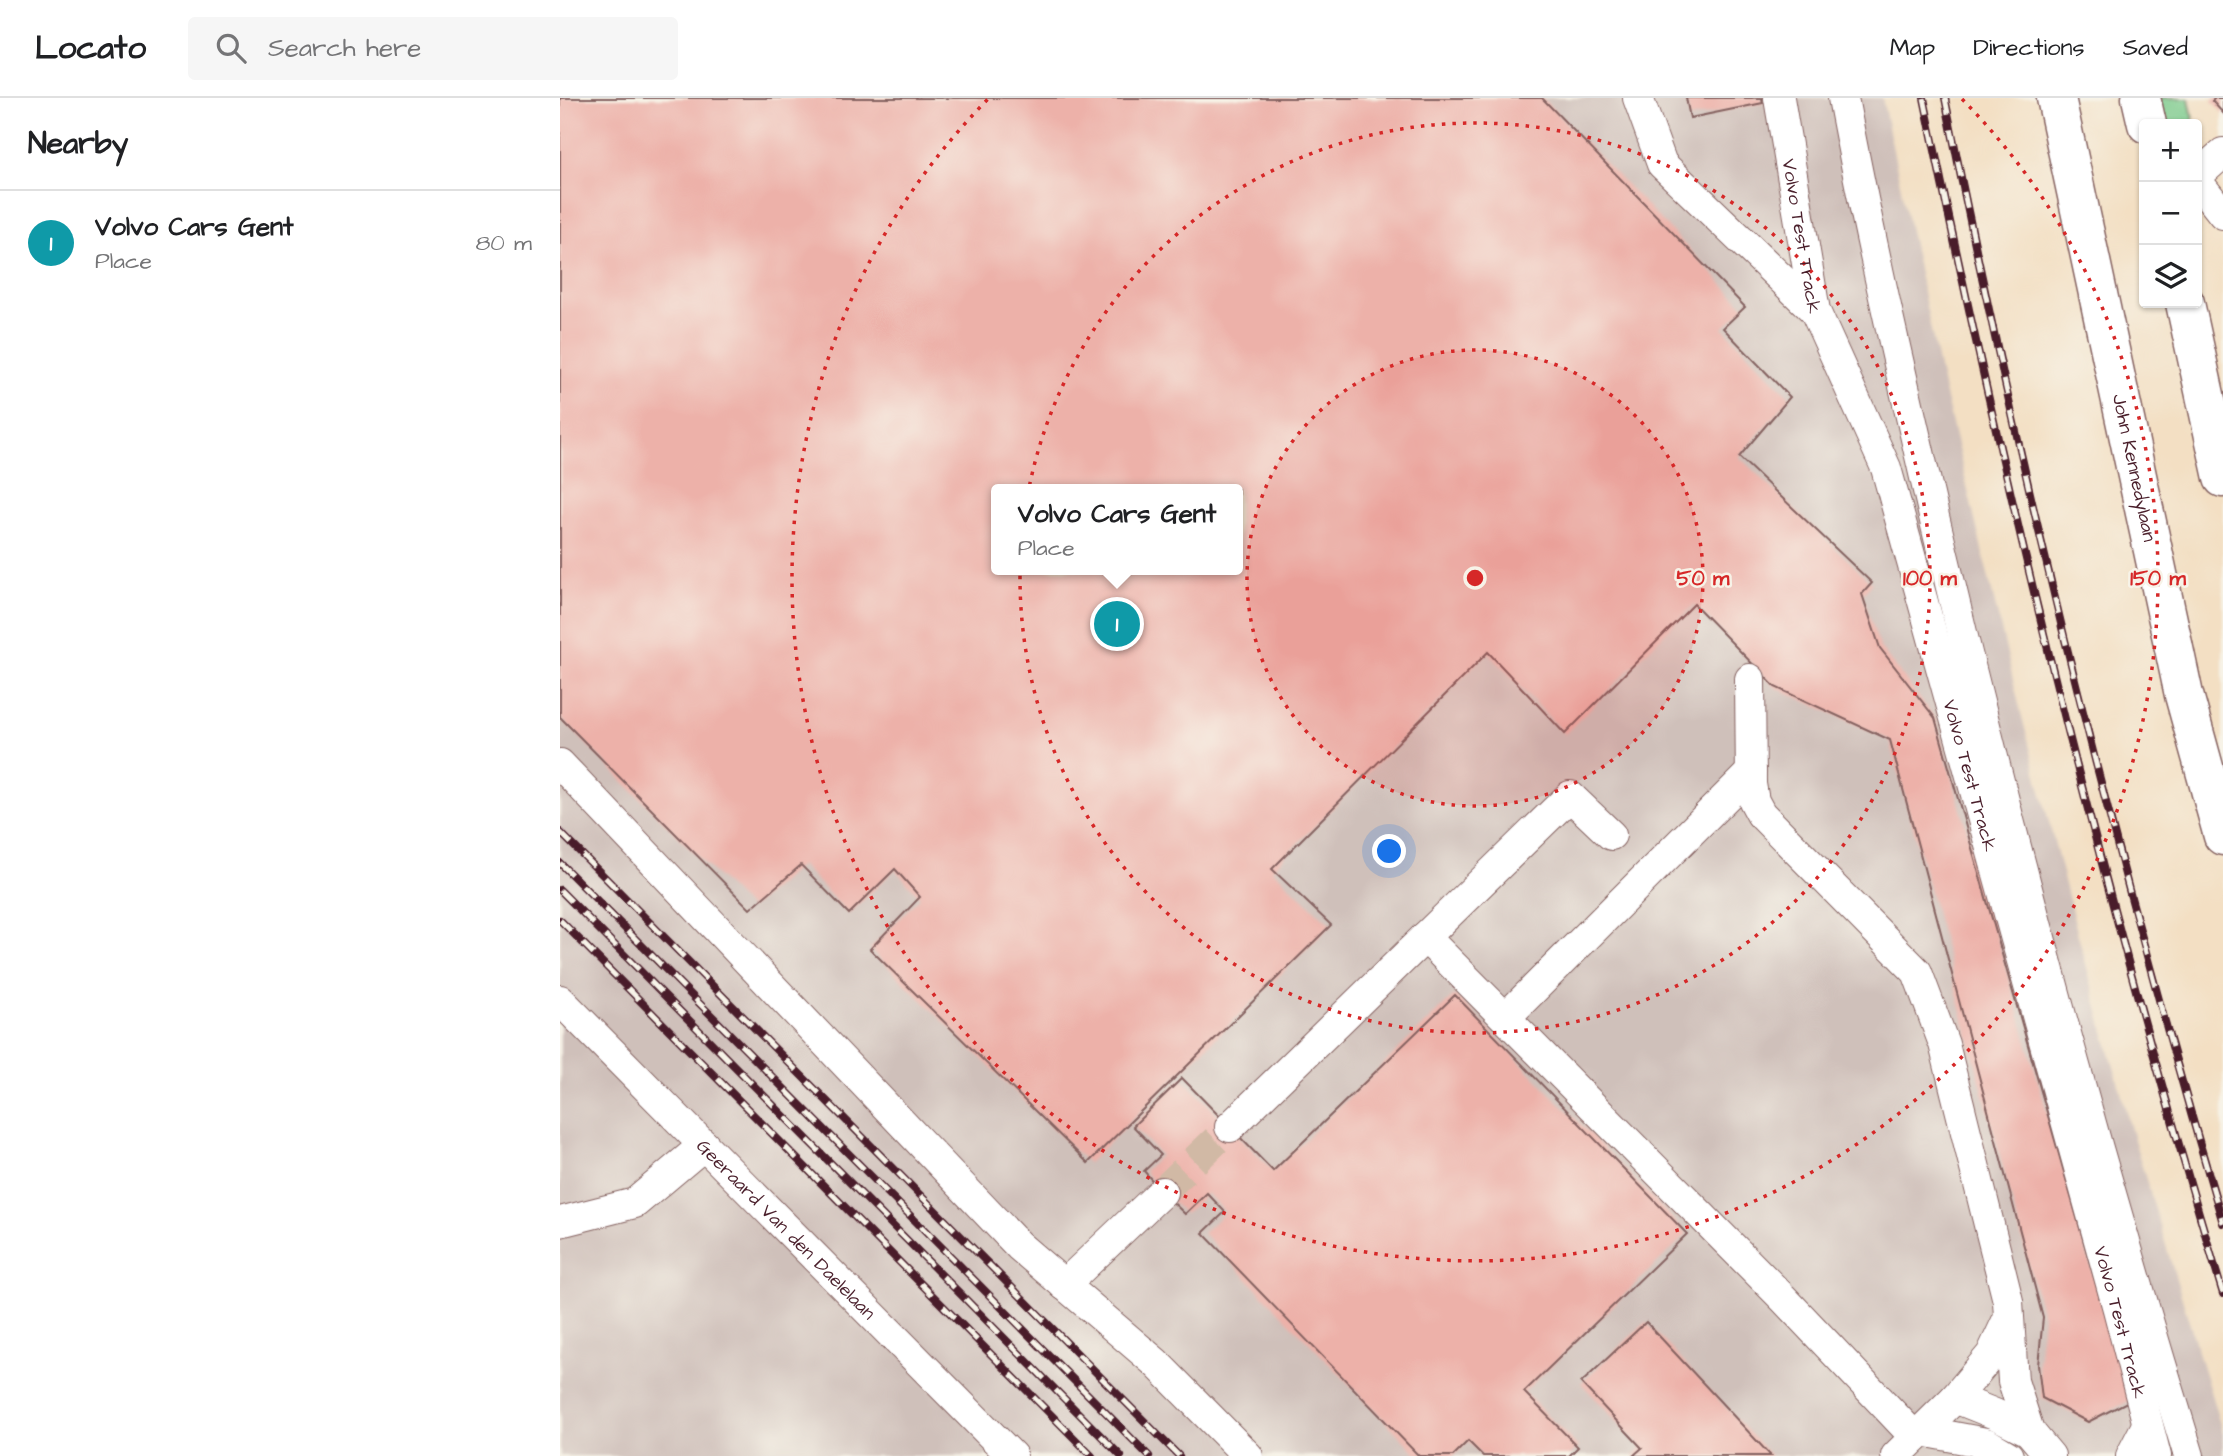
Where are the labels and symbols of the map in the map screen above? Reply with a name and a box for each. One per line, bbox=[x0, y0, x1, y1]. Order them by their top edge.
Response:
street label: Volvo Test Track bbox=[1775, 157, 1827, 316]
street label: John Kennedylaan bbox=[2105, 392, 2163, 544]
text: 50 m bbox=[1677, 564, 1730, 593]
text: 100 m bbox=[1903, 564, 1958, 593]
text: 150 m bbox=[2130, 564, 2186, 593]
centre of rings bbox=[1463, 566, 1487, 590]
pin: 1 bbox=[1094, 598, 1140, 650]
street label: Volvo Test Track bbox=[1935, 697, 2003, 855]
your location bbox=[1372, 834, 1406, 868]
street label: Geeraard Van den Daelelaan bbox=[690, 1133, 881, 1326]
street label: Volvo Test Track bbox=[2086, 1243, 2153, 1402]

